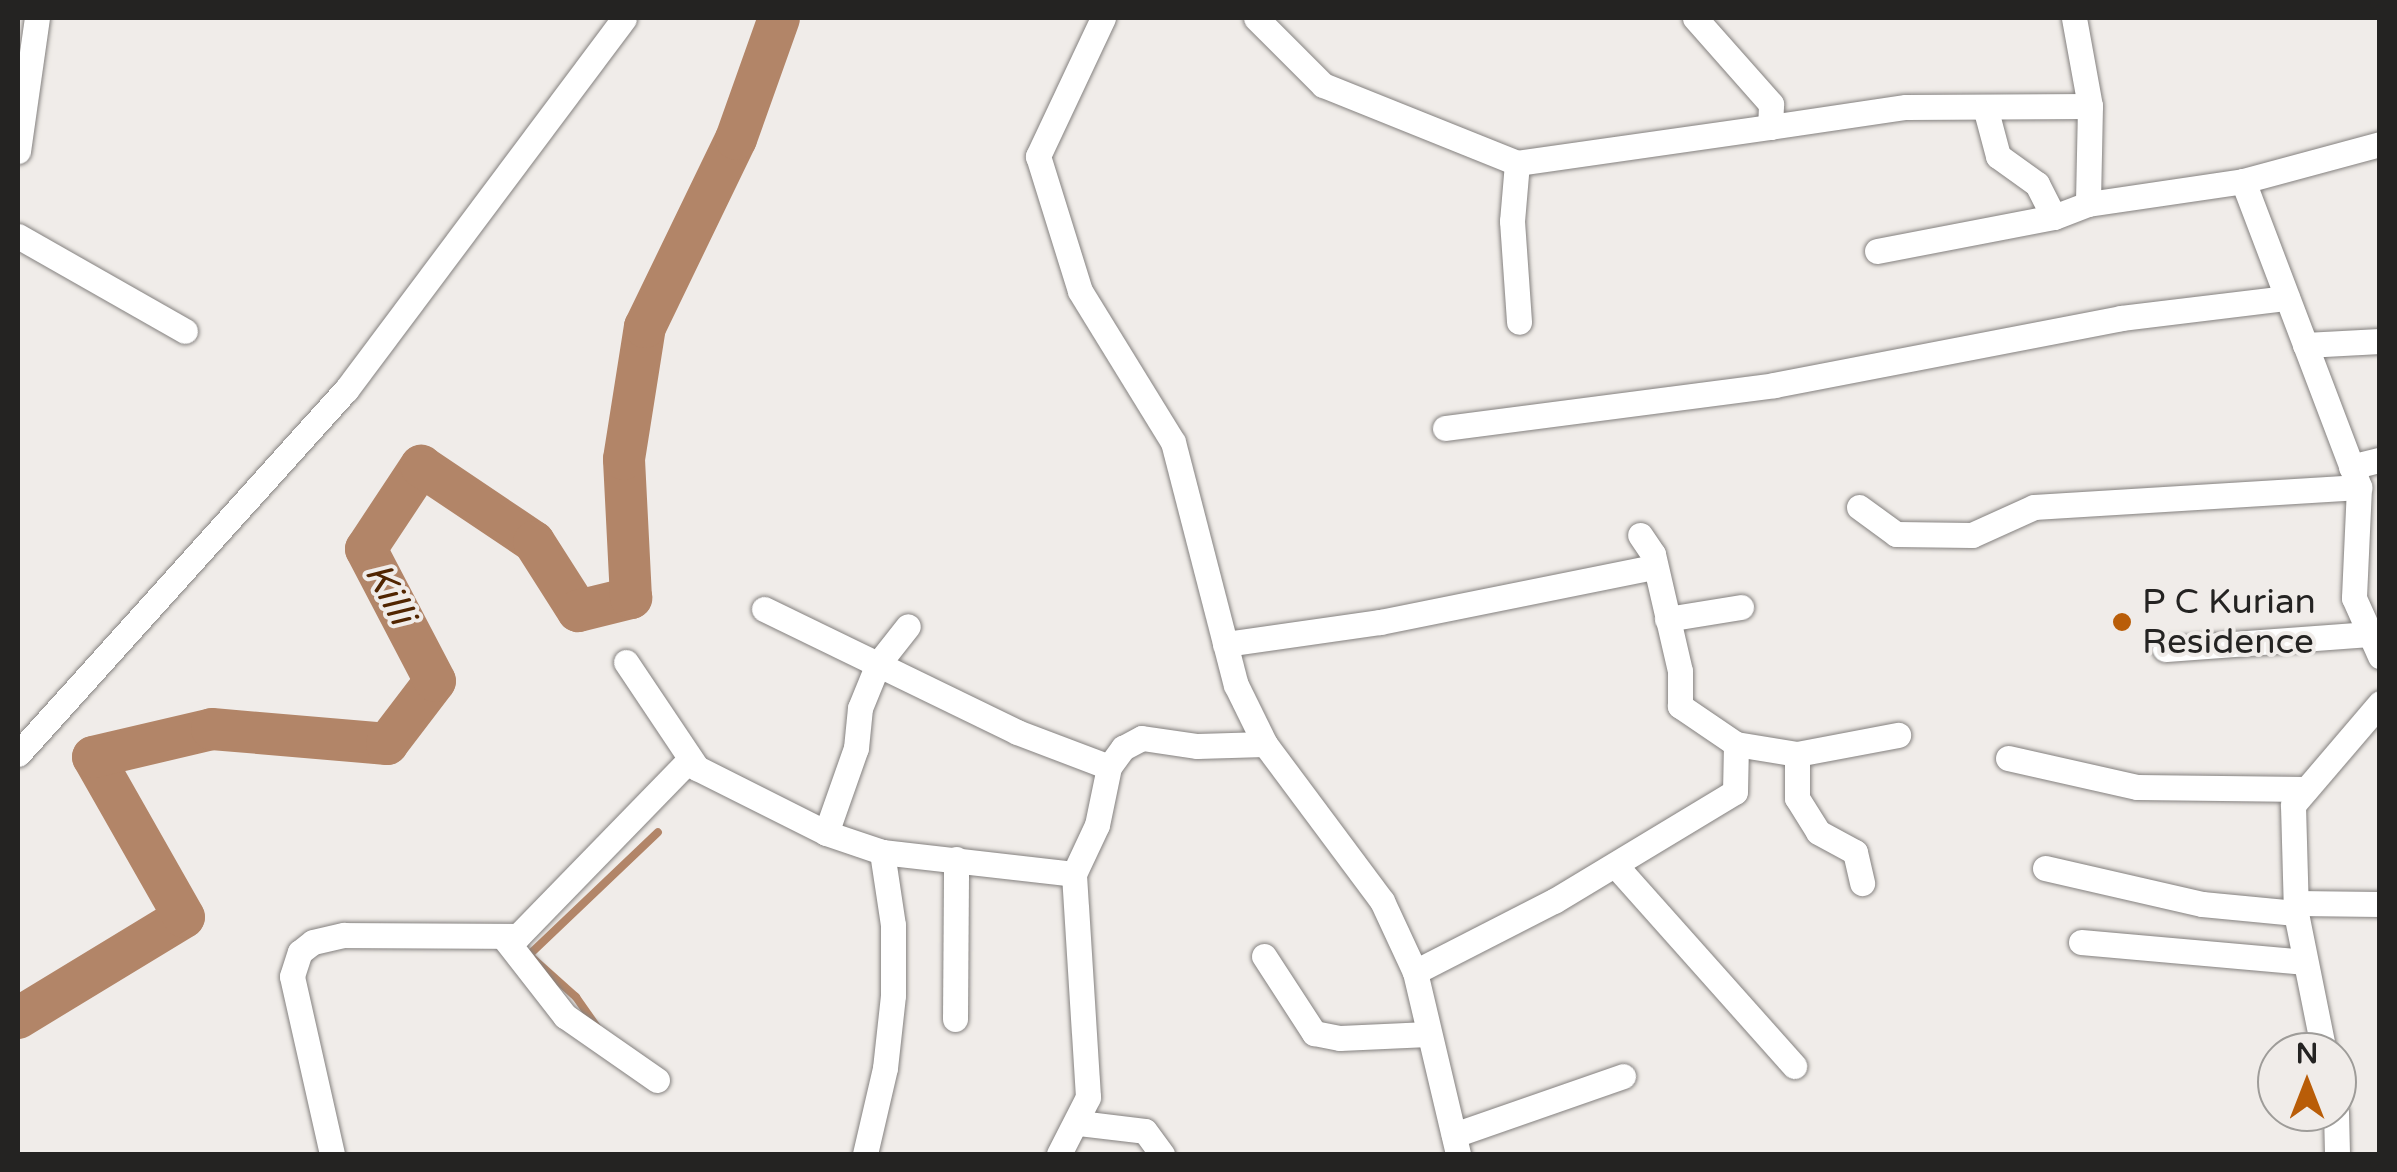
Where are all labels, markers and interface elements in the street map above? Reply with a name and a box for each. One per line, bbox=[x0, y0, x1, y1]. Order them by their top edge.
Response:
water label: Killi bbox=[354, 555, 424, 633]
place label: P C Kurian Residence bbox=[2142, 581, 2316, 663]
marker: P C Kurian Residence bbox=[2111, 611, 2133, 633]
north arrow bbox=[2257, 1032, 2357, 1132]
text: N bbox=[2296, 1037, 2318, 1071]

